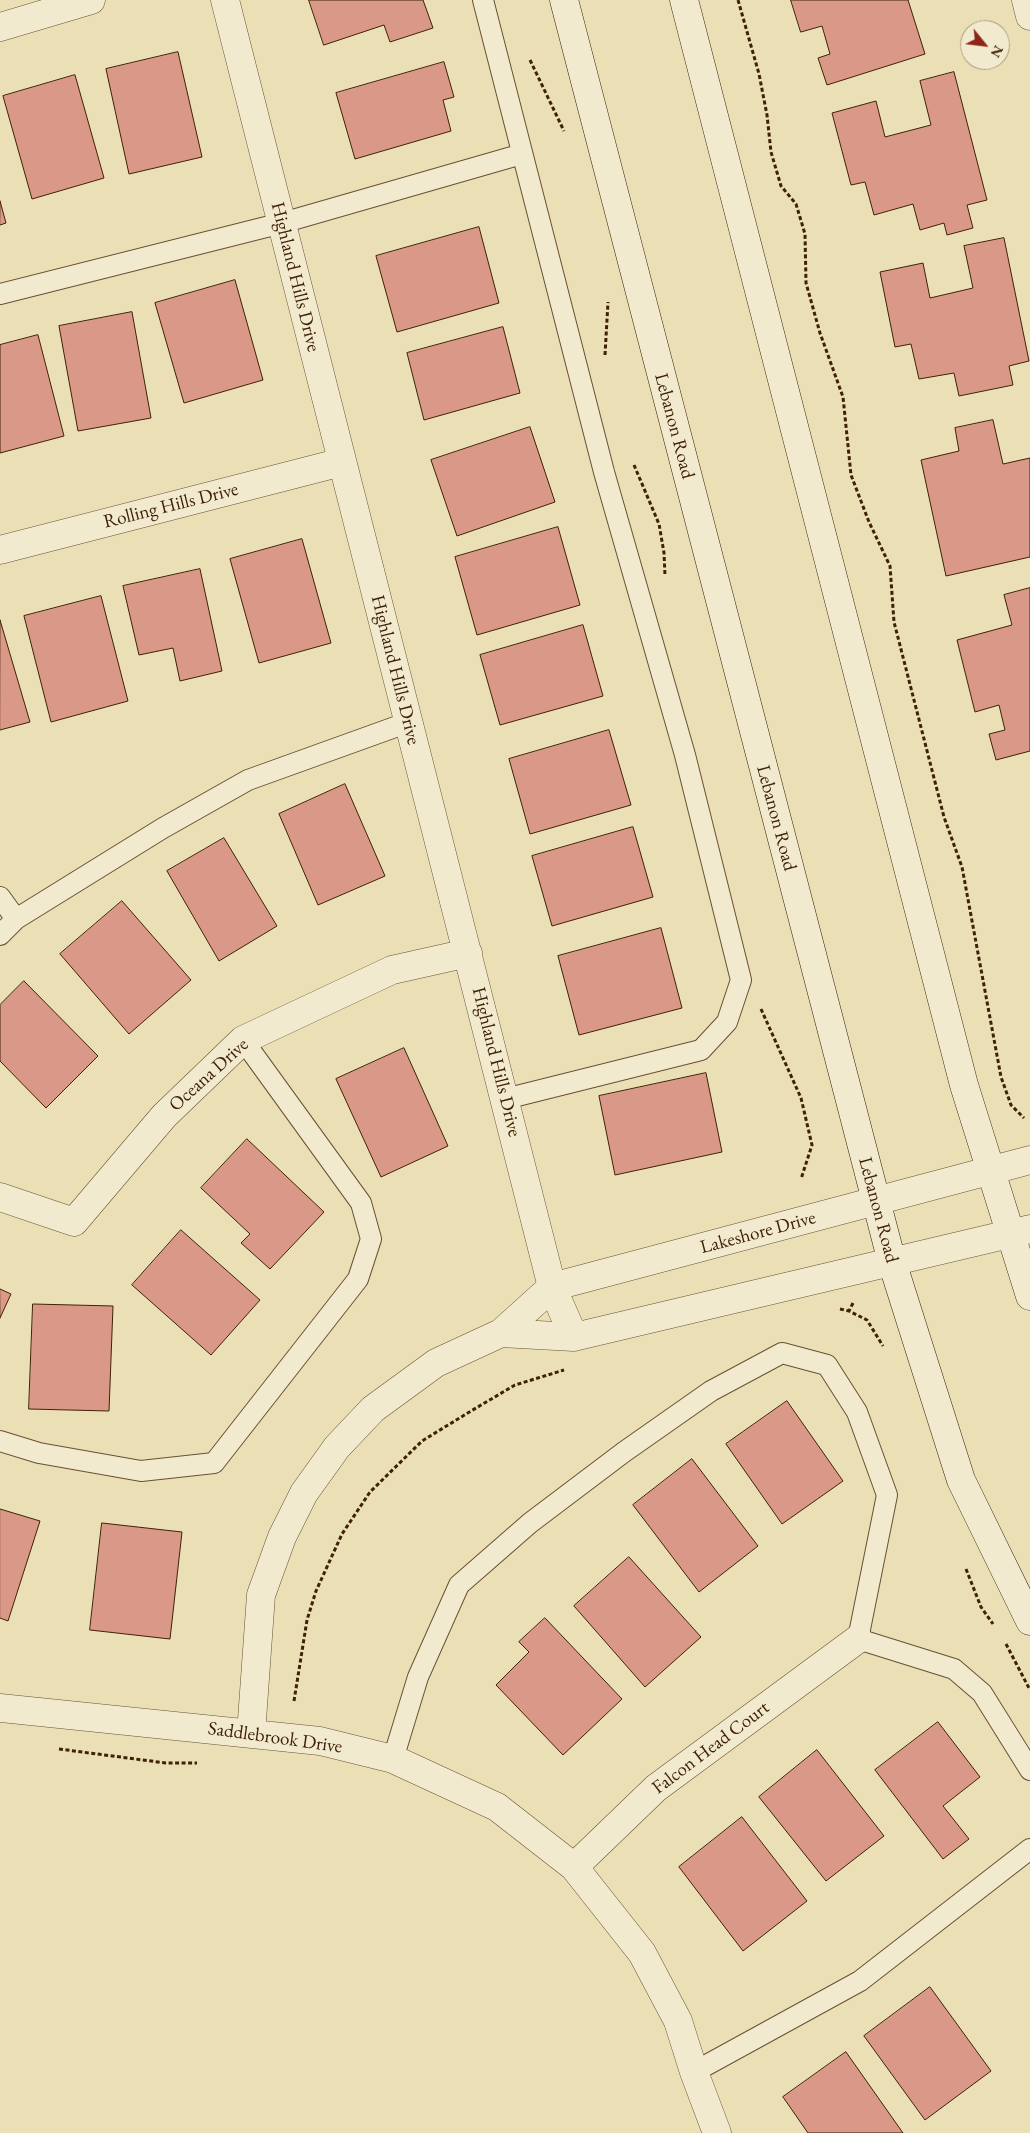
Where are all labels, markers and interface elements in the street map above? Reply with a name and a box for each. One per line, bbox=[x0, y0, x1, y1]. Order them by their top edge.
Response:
north arrow bbox=[960, 20, 1010, 70]
text: N bbox=[987, 42, 1008, 61]
street label: Highland Hills Drive bbox=[265, 200, 325, 354]
street label: Lebanon Road bbox=[649, 371, 699, 481]
street label: Rolling Hills Drive bbox=[101, 478, 241, 534]
street label: Highland Hills Drive bbox=[365, 593, 425, 747]
street label: Lebanon Road bbox=[751, 763, 801, 873]
street label: Highland Hills Drive bbox=[466, 985, 526, 1139]
street label: Oceana Drive bbox=[165, 1033, 253, 1117]
street label: Lebanon Road bbox=[853, 1155, 903, 1265]
street label: Lakeshore Drive bbox=[698, 1207, 818, 1259]
street label: Falcon Head Court bbox=[648, 1696, 774, 1800]
street label: Saddlebrook Drive bbox=[206, 1717, 344, 1759]

